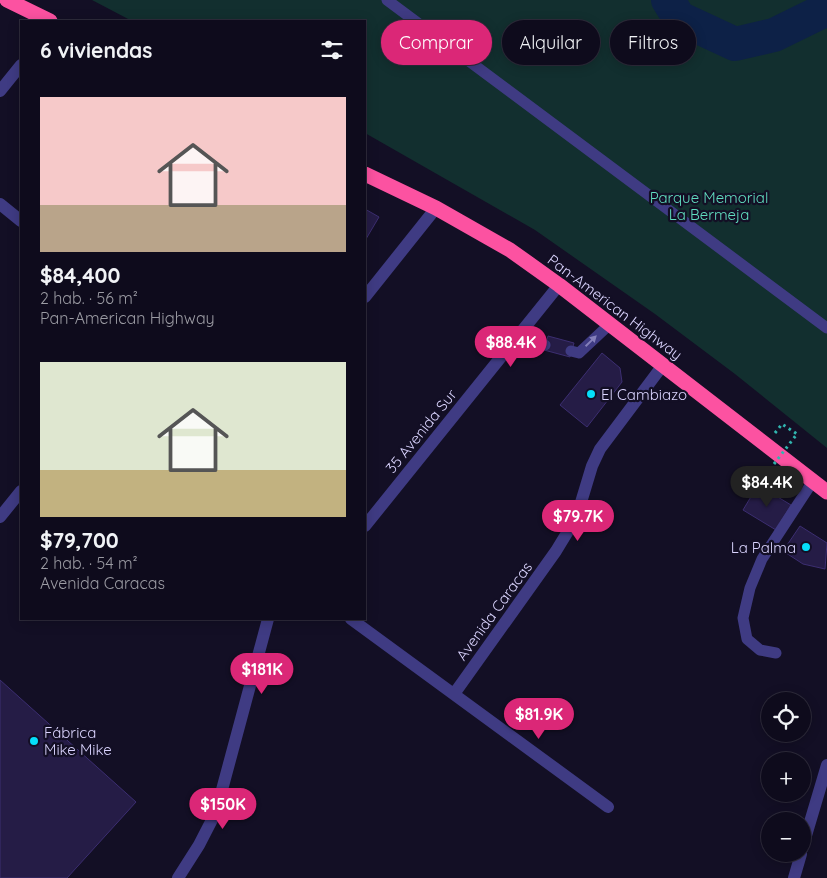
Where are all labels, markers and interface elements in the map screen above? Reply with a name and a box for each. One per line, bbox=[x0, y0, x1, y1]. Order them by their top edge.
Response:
chip: Comprar bbox=[381, 20, 492, 65]
chip: Alquilar bbox=[502, 20, 600, 65]
chip: Filtros bbox=[610, 20, 696, 65]
icon: filters bbox=[318, 36, 346, 64]
text: 6 viviendas bbox=[40, 37, 152, 63]
icon: home bbox=[148, 130, 238, 220]
park label: Parque Memorial La Bermeja bbox=[650, 188, 768, 224]
street label: Pan-American Highway bbox=[544, 250, 686, 364]
text: $84,400 bbox=[40, 262, 120, 288]
text: 2 hab. · 56 m² bbox=[40, 288, 138, 308]
text: Pan-American Highway bbox=[40, 308, 215, 328]
pin: $88.4K bbox=[470, 326, 552, 368]
text: $88.4K bbox=[486, 332, 536, 352]
one-way arrow bbox=[585, 335, 597, 347]
street label: 35 Avenida Sur bbox=[381, 385, 461, 477]
place label: El Cambiazo bbox=[601, 385, 687, 404]
marker: El Cambiazo bbox=[585, 388, 597, 400]
icon: home bbox=[148, 395, 238, 485]
pin: $84.4K bbox=[726, 466, 808, 508]
text: $84.4K bbox=[741, 472, 793, 492]
pin: $79.7K bbox=[537, 500, 619, 542]
text: $79.7K bbox=[553, 506, 603, 526]
text: $79,700 bbox=[40, 527, 119, 553]
place label: La Palma bbox=[731, 538, 796, 557]
marker: La Palma bbox=[800, 541, 812, 553]
text: 2 hab. · 54 m² bbox=[40, 553, 138, 573]
street label: Avenida Caracas bbox=[452, 558, 536, 664]
text: Avenida Caracas bbox=[40, 573, 165, 593]
pin: $181K bbox=[227, 652, 297, 695]
text: $181K bbox=[241, 659, 283, 679]
map controls bbox=[761, 692, 811, 862]
button: locate bbox=[761, 692, 811, 742]
pin: $81.9K bbox=[498, 698, 580, 740]
text: $81.9K bbox=[515, 704, 563, 724]
place label: Fábrica Mike Mike bbox=[44, 723, 112, 759]
marker: Fábrica Mike Mike bbox=[28, 735, 40, 747]
button: + bbox=[761, 752, 811, 802]
pin: $150K bbox=[188, 788, 258, 830]
text: $150K bbox=[200, 794, 246, 814]
button: − bbox=[761, 812, 811, 862]

